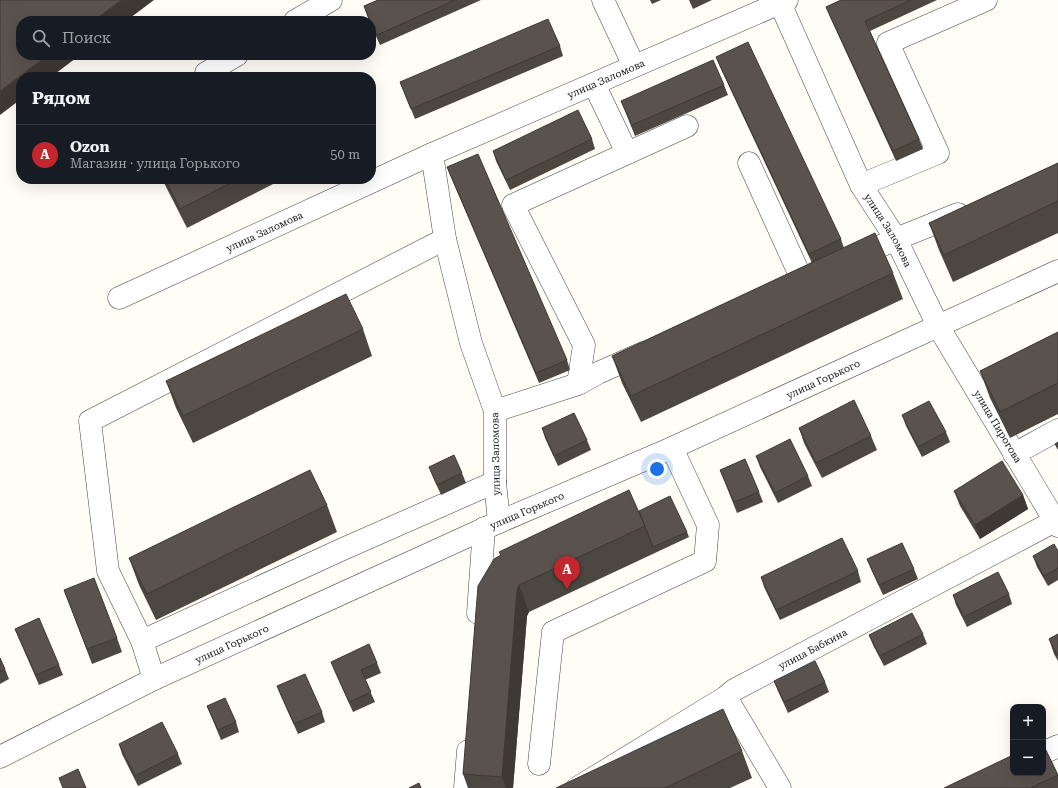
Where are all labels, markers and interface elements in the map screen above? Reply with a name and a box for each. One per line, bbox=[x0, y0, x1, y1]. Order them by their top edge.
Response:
search box bbox=[16, 16, 376, 60]
icon: search bbox=[30, 27, 52, 49]
text: Поиск bbox=[62, 29, 111, 47]
street label: улица Заломова bbox=[566, 57, 647, 101]
text: Рядом bbox=[32, 88, 90, 108]
text: Ozon bbox=[70, 138, 110, 156]
text: A bbox=[40, 147, 50, 162]
text: 50 m bbox=[330, 147, 360, 162]
text: Магазин · улица Горького bbox=[70, 156, 240, 171]
street label: улица Заломова bbox=[862, 192, 914, 269]
street label: улица Заломова bbox=[224, 209, 305, 254]
street label: улица Горького bbox=[785, 358, 862, 401]
street label: улица Пирогова bbox=[972, 388, 1024, 465]
street label: улица Заломова bbox=[489, 412, 502, 496]
your location bbox=[647, 459, 667, 479]
street label: улица Горького bbox=[488, 490, 566, 531]
pin: A bbox=[554, 556, 580, 589]
street label: улица Горького bbox=[193, 623, 270, 666]
street label: улица Бабкина bbox=[777, 626, 849, 672]
map controls bbox=[1010, 704, 1046, 776]
button: + bbox=[1010, 704, 1046, 740]
button: − bbox=[1010, 740, 1046, 776]

